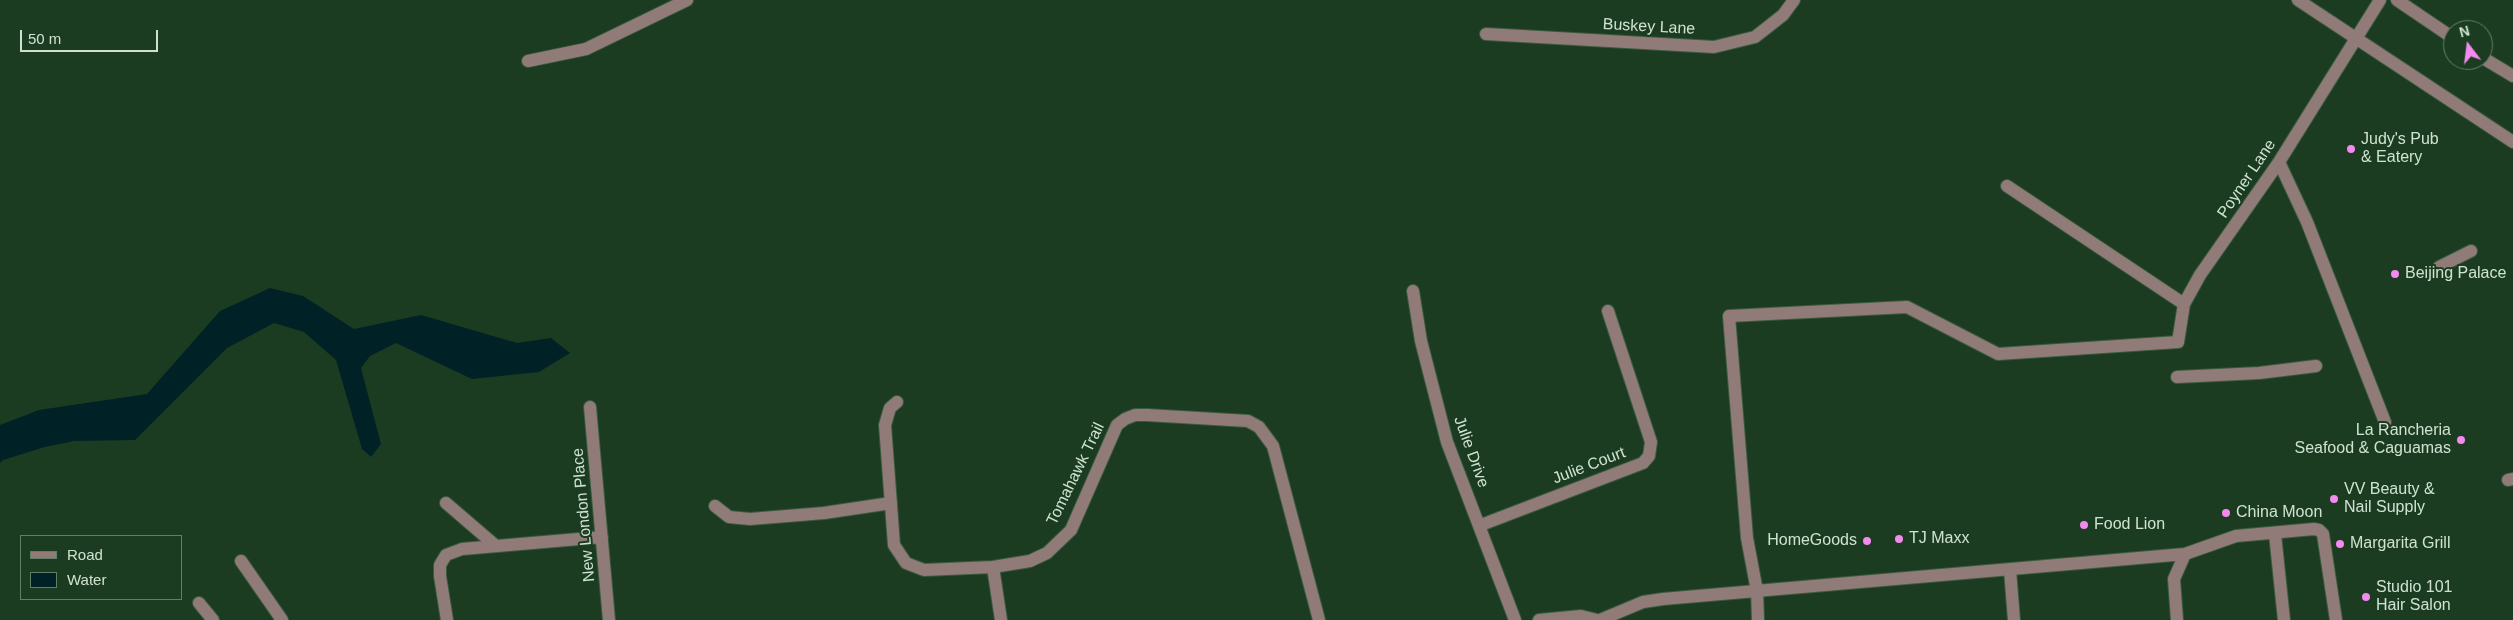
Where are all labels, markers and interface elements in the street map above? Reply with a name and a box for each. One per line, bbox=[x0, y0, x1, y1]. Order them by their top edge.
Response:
street label: Buskey Lane bbox=[1602, 15, 1696, 39]
scale bar bbox=[22, 20, 160, 52]
north arrow bbox=[2443, 20, 2493, 70]
text: N bbox=[2457, 22, 2471, 41]
text: 50 m bbox=[28, 30, 61, 47]
place label: Judy's Pub & Eatery bbox=[2361, 130, 2439, 168]
street label: Poyner Lane bbox=[2214, 136, 2280, 222]
marker: Judy's Pub & Eatery bbox=[2345, 143, 2357, 155]
place label: Beijing Palace bbox=[2405, 264, 2506, 284]
marker: Beijing Palace bbox=[2389, 268, 2401, 280]
street label: Julie Drive bbox=[1449, 414, 1493, 490]
street label: Tomahawk Trail bbox=[1043, 420, 1109, 528]
place label: La Rancheria Seafood & Caguamas bbox=[2294, 421, 2451, 459]
marker: La Rancheria Seafood & Caguamas bbox=[2455, 434, 2467, 446]
street label: Julie Court bbox=[1550, 443, 1628, 489]
street label: New London Place bbox=[569, 447, 599, 583]
place label: VV Beauty & Nail Supply bbox=[2344, 480, 2435, 518]
marker: VV Beauty & Nail Supply bbox=[2328, 493, 2340, 505]
place label: China Moon bbox=[2236, 503, 2322, 523]
marker: China Moon bbox=[2220, 507, 2232, 519]
place label: Food Lion bbox=[2094, 515, 2165, 535]
marker: Food Lion bbox=[2078, 519, 2090, 531]
place label: TJ Maxx bbox=[1909, 529, 1969, 549]
place label: HomeGoods bbox=[1767, 531, 1857, 551]
marker: TJ Maxx bbox=[1893, 533, 1905, 545]
place label: Margarita Grill bbox=[2350, 534, 2450, 554]
legend bbox=[20, 535, 182, 600]
marker: HomeGoods bbox=[1861, 535, 1873, 547]
marker: Margarita Grill bbox=[2334, 538, 2346, 550]
text: Road bbox=[67, 546, 103, 563]
text: Water bbox=[67, 571, 106, 588]
place label: Studio 101 Hair Salon bbox=[2376, 578, 2453, 616]
marker: Studio 101 Hair Salon bbox=[2360, 591, 2372, 603]

